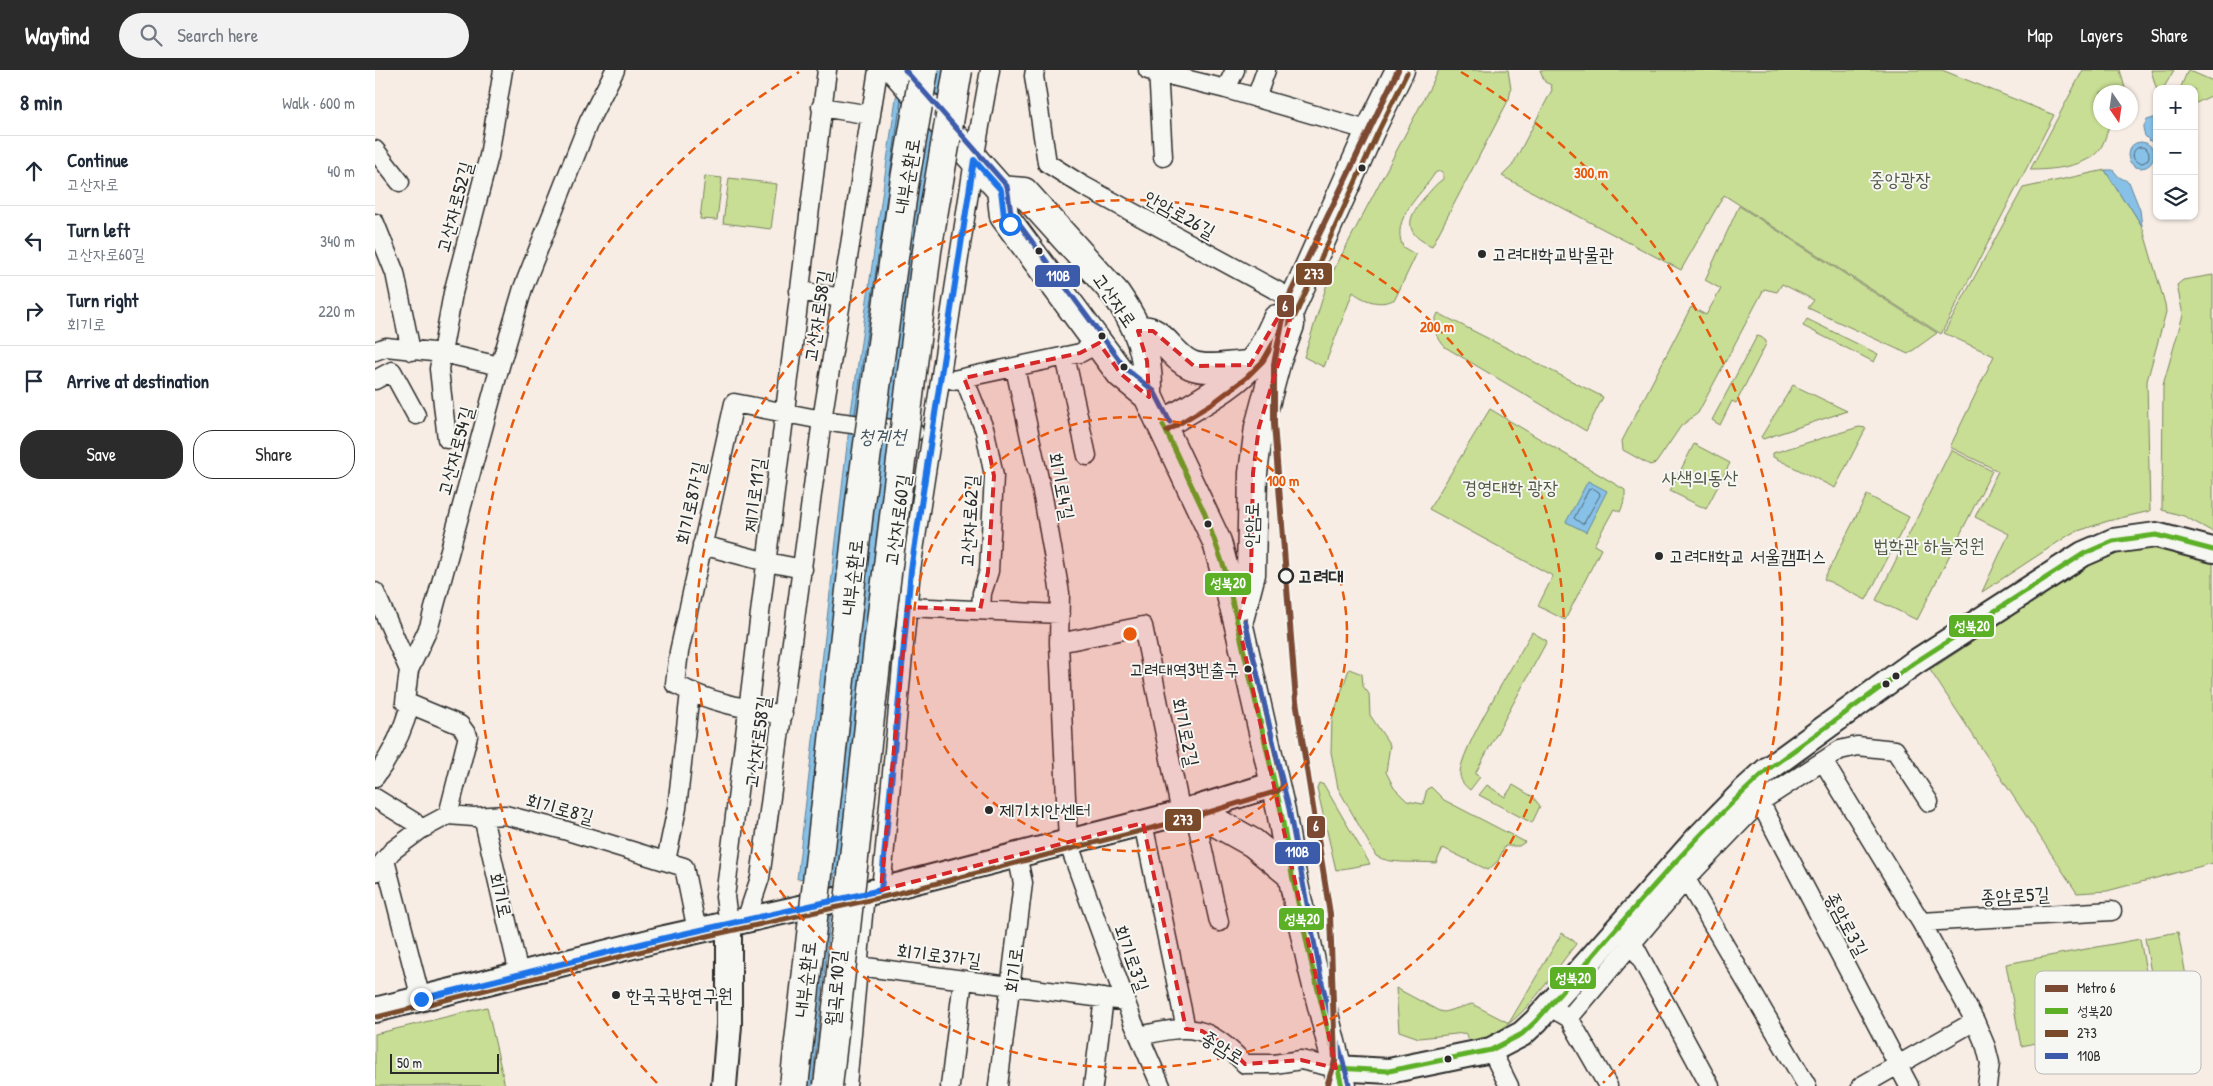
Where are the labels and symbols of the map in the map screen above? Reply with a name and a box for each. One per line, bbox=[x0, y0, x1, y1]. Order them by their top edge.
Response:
north arrow bbox=[2093, 85, 2138, 130]
street label: 내부순환로 bbox=[888, 136, 926, 216]
street label: 고산자로52길 bbox=[429, 159, 479, 255]
text: 300 m bbox=[1574, 162, 1608, 183]
unlabelled marker bbox=[1357, 163, 1367, 173]
park label: 중앙광장 bbox=[1869, 166, 1931, 192]
street label: 안암로26길 bbox=[1140, 184, 1220, 244]
route start bbox=[999, 213, 1022, 236]
place label: 고려대학교박물관 bbox=[1492, 241, 1614, 267]
unlabelled marker bbox=[1034, 246, 1044, 256]
marker: 고려대학교박물관 bbox=[1476, 248, 1488, 260]
line badge: 273 bbox=[1295, 262, 1333, 286]
line badge: 110B bbox=[1034, 264, 1081, 288]
text: 273 bbox=[1304, 264, 1325, 283]
text: 110B bbox=[1046, 266, 1070, 285]
street label: 고산자로 bbox=[1087, 267, 1143, 333]
street label: 고산자로58길 bbox=[797, 268, 837, 364]
line badge: 6 bbox=[1276, 294, 1295, 318]
text: 6 bbox=[1282, 296, 1288, 315]
text: 200 m bbox=[1420, 316, 1454, 337]
unlabelled marker bbox=[1097, 331, 1107, 341]
unlabelled marker bbox=[1119, 362, 1129, 372]
street label: 고산자로54길 bbox=[431, 403, 479, 499]
water label: 청계천 bbox=[858, 422, 908, 449]
street label: 회기로4길 bbox=[1043, 450, 1081, 522]
street label: 제기로11길 bbox=[737, 456, 771, 534]
street label: 회기로8가길 bbox=[668, 459, 712, 547]
park label: 사색의동산 bbox=[1662, 464, 1738, 490]
text: 100 m bbox=[1267, 470, 1299, 491]
street label: 고산자로60길 bbox=[878, 472, 916, 568]
street label: 고산자로62길 bbox=[954, 474, 984, 568]
park label: 경영대학 광장 bbox=[1462, 474, 1558, 500]
street label: 안암로 bbox=[1238, 502, 1264, 548]
unlabelled marker bbox=[1203, 519, 1213, 529]
park label: 법학관 하늘정원 bbox=[1873, 532, 1985, 558]
street label: 내부순환로 bbox=[835, 538, 869, 616]
place label: 고려대학교 서울캠퍼스 bbox=[1669, 543, 1826, 569]
marker: 고려대학교 서울캠퍼스 bbox=[1653, 550, 1665, 562]
place label: 고려대 bbox=[1298, 563, 1344, 589]
marker: 고려대 bbox=[1278, 568, 1294, 584]
line badge: 성북20 bbox=[1204, 572, 1252, 596]
text: 성북20 bbox=[1210, 573, 1246, 592]
line badge: 성북20 bbox=[1948, 614, 1995, 638]
text: 성북20 bbox=[1954, 616, 1990, 635]
centre of rings bbox=[1121, 625, 1139, 643]
place label: 고려대역3번출구 bbox=[1130, 657, 1239, 682]
marker: 고려대역3번출구 bbox=[1243, 664, 1253, 674]
unlabelled marker bbox=[1891, 671, 1901, 681]
unlabelled marker bbox=[1881, 679, 1891, 689]
street label: 고산자로58길 bbox=[738, 694, 776, 790]
street label: 회기로2길 bbox=[1166, 695, 1206, 769]
street label: 회기로8길 bbox=[523, 786, 597, 830]
place label: 제기치안센터 bbox=[999, 797, 1091, 823]
marker: 제기치안센터 bbox=[983, 804, 995, 816]
line badge: 273 bbox=[1164, 808, 1202, 832]
text: 273 bbox=[1173, 810, 1194, 829]
line badge: 6 bbox=[1306, 815, 1326, 839]
text: 6 bbox=[1313, 816, 1319, 835]
line badge: 110B bbox=[1274, 841, 1321, 865]
text: 110B bbox=[1285, 842, 1309, 861]
street label: 회기로 bbox=[483, 870, 519, 920]
street label: 종암로5길 bbox=[1980, 880, 2050, 910]
street label: 종암로3길 bbox=[1819, 887, 1875, 961]
line badge: 성북20 bbox=[1278, 907, 1325, 931]
text: 성북20 bbox=[1284, 909, 1320, 928]
street label: 회기로3길 bbox=[1108, 921, 1156, 995]
street label: 회기로3가길 bbox=[895, 937, 983, 973]
street label: 내부순환로 bbox=[788, 940, 822, 1018]
street label: 회기로 bbox=[997, 946, 1029, 994]
street label: 월곡로10길 bbox=[819, 949, 851, 1027]
line badge: 성북20 bbox=[1549, 966, 1597, 990]
text: 성북20 bbox=[1555, 968, 1591, 987]
legend bbox=[2035, 971, 2201, 1074]
text: Metro 6 bbox=[2077, 978, 2116, 997]
place label: 한국국방연구원 bbox=[626, 982, 733, 1008]
route end bbox=[410, 988, 433, 1011]
marker: 한국국방연구원 bbox=[610, 989, 622, 1001]
text: 성북20 bbox=[2077, 1001, 2112, 1020]
text: 273 bbox=[2077, 1023, 2097, 1042]
street label: 종암로 bbox=[1197, 1024, 1249, 1070]
text: 110B bbox=[2077, 1046, 2101, 1065]
scale bar bbox=[390, 1051, 499, 1074]
unlabelled marker bbox=[1443, 1054, 1453, 1064]

